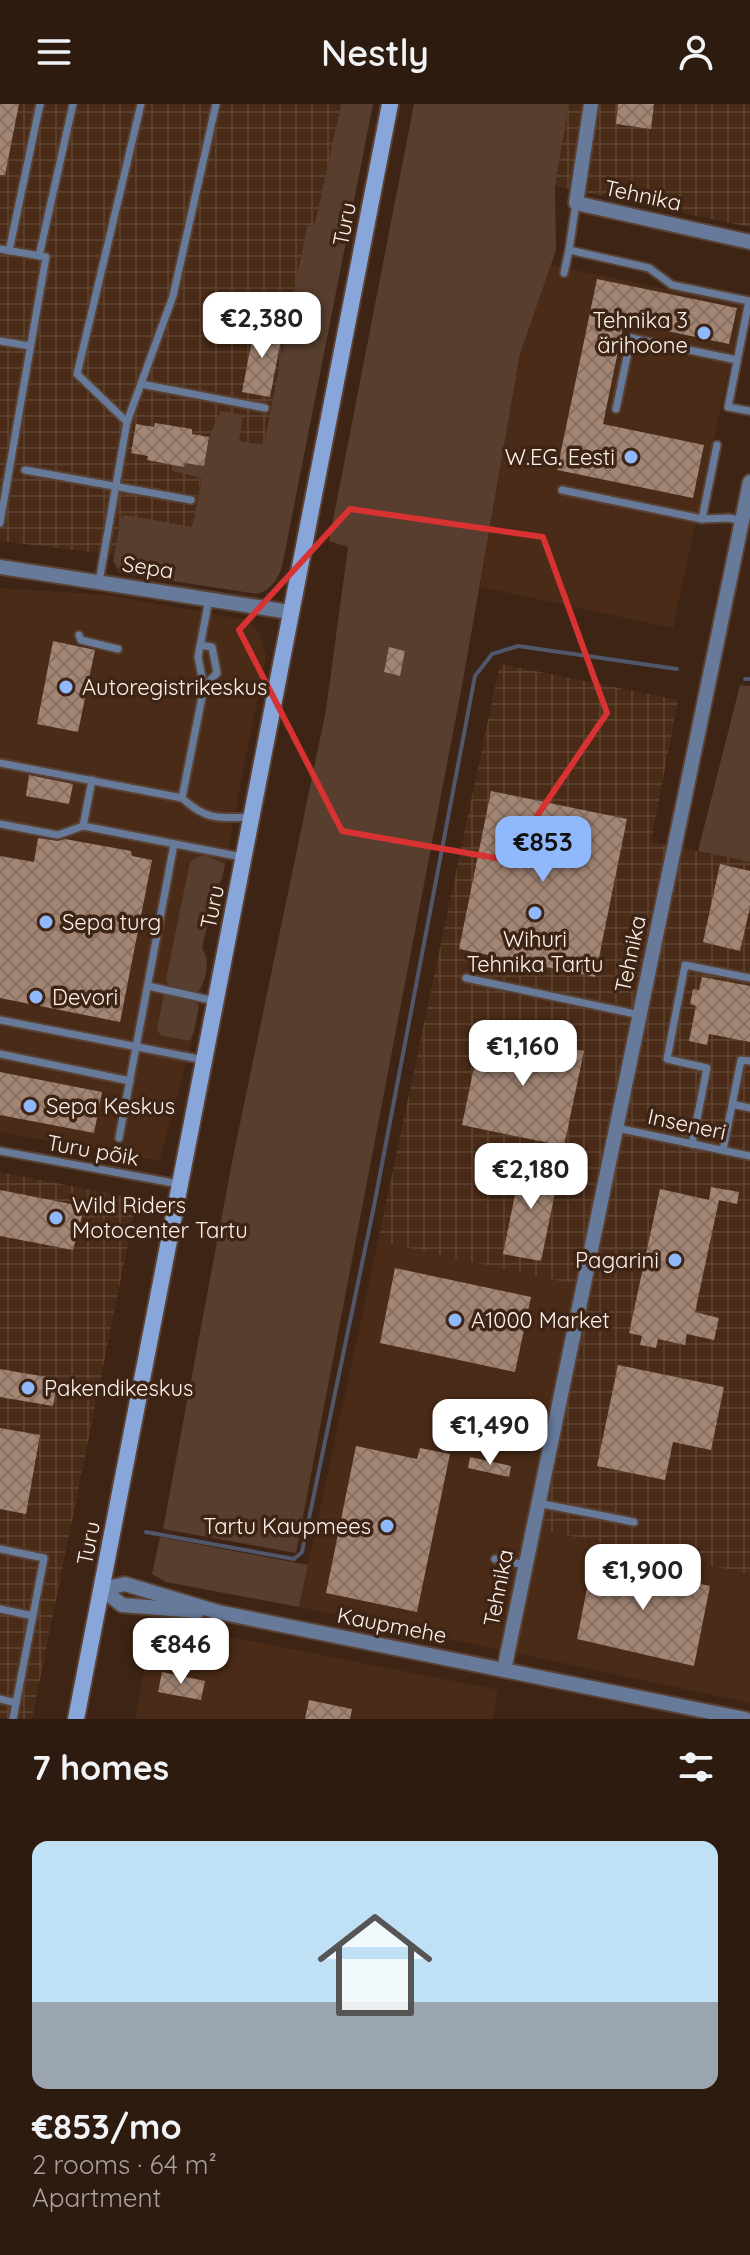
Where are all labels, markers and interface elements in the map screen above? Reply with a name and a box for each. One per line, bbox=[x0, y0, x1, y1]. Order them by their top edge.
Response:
icon: menu bbox=[32, 30, 76, 74]
text: Nestly bbox=[321, 30, 429, 75]
icon: person bbox=[674, 30, 718, 74]
street label: Tehnika bbox=[602, 173, 684, 217]
street label: Turu bbox=[326, 200, 362, 248]
pin: €2,380 bbox=[197, 292, 327, 360]
text: €2,380 bbox=[221, 301, 303, 334]
place label: Tehnika 3 ärihoone bbox=[592, 306, 688, 359]
marker: Tehnika 3 ärihoone bbox=[695, 324, 713, 342]
place label: W.EG. Eesti bbox=[505, 443, 615, 471]
marker: W.EG. Eesti bbox=[622, 448, 640, 466]
street label: Sepa bbox=[120, 549, 176, 585]
place label: Autoregistrikeskus bbox=[82, 673, 267, 701]
marker: Autoregistrikeskus bbox=[57, 678, 75, 696]
pin: €853 bbox=[496, 816, 590, 884]
text: €853 bbox=[513, 825, 573, 858]
street label: Turu bbox=[194, 882, 230, 932]
marker: Wihuri Tehnika Tartu bbox=[526, 904, 544, 922]
place label: Sepa turg bbox=[62, 908, 161, 936]
marker: Sepa turg bbox=[37, 913, 55, 931]
street label: Tehnika bbox=[608, 913, 652, 995]
place label: Wihuri Tehnika Tartu bbox=[467, 925, 603, 978]
place label: Devori bbox=[52, 983, 118, 1011]
marker: Devori bbox=[27, 988, 45, 1006]
pin: €1,160 bbox=[458, 1020, 588, 1088]
text: €1,160 bbox=[487, 1029, 559, 1062]
place label: Sepa Keskus bbox=[46, 1092, 175, 1120]
marker: Sepa Keskus bbox=[21, 1097, 39, 1115]
street label: Inseneri bbox=[645, 1102, 729, 1146]
street label: Turu põik bbox=[45, 1128, 141, 1172]
pin: €2,180 bbox=[466, 1143, 596, 1211]
text: €2,180 bbox=[493, 1152, 569, 1185]
place label: Wild Riders Motocenter Tartu bbox=[72, 1191, 248, 1244]
marker: Wild Riders Motocenter Tartu bbox=[47, 1209, 65, 1227]
place label: Pagarini bbox=[575, 1246, 659, 1274]
marker: Pagarini bbox=[666, 1251, 684, 1269]
place label: A1000 Market bbox=[471, 1306, 610, 1334]
marker: A1000 Market bbox=[446, 1311, 464, 1329]
place label: Pakendikeskus bbox=[44, 1374, 193, 1402]
marker: Pakendikeskus bbox=[19, 1379, 37, 1397]
pin: €1,490 bbox=[425, 1399, 555, 1467]
text: €1,490 bbox=[450, 1408, 530, 1441]
place label: Tartu Kaupmees bbox=[203, 1512, 371, 1540]
marker: Tartu Kaupmees bbox=[378, 1517, 396, 1535]
street label: Turu bbox=[70, 1519, 106, 1567]
pin: €1,900 bbox=[578, 1544, 708, 1612]
street label: Tehnika bbox=[477, 1547, 519, 1629]
text: €1,900 bbox=[603, 1553, 683, 1586]
street label: Kaupmehe bbox=[335, 1601, 449, 1649]
pin: €846 bbox=[134, 1618, 228, 1686]
text: €846 bbox=[151, 1627, 211, 1660]
icon: filters bbox=[674, 1745, 718, 1789]
text: 7 homes bbox=[32, 1746, 169, 1789]
icon: home bbox=[303, 1893, 447, 2037]
text: €853/mo bbox=[32, 2105, 182, 2148]
text: 2 rooms · 64 m² bbox=[32, 2148, 217, 2181]
text: Apartment bbox=[32, 2181, 161, 2214]

